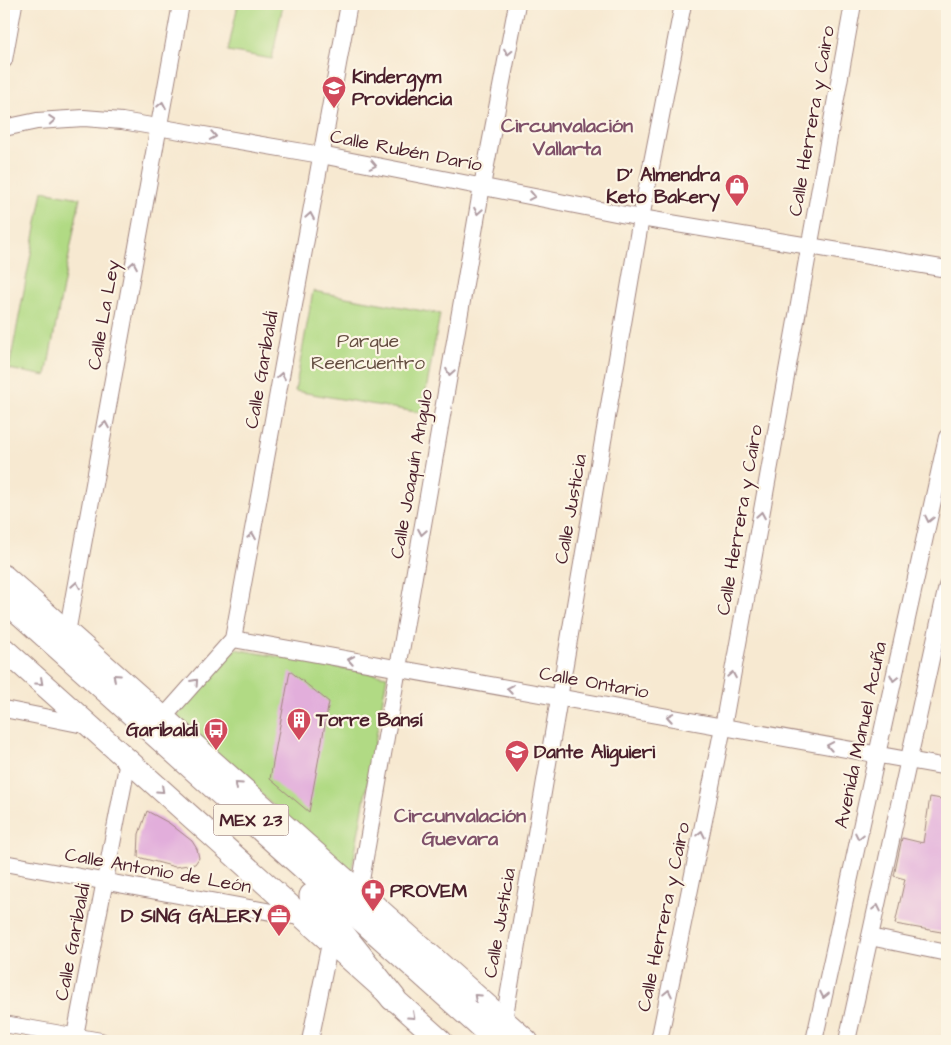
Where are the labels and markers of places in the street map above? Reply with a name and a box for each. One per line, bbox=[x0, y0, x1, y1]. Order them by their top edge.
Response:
place label: Kindergym Providencia bbox=[352, 64, 452, 113]
school or university icon: Kindergym Providencia bbox=[321, 75, 347, 109]
place label: D' Almendra Keto Bakery bbox=[606, 162, 721, 212]
shop icon: D' Almendra Keto Bakery bbox=[724, 173, 750, 207]
building icon: Torre Bansí bbox=[286, 707, 312, 741]
place label: Torre Bansí bbox=[315, 707, 424, 734]
place label: Garibaldi bbox=[126, 717, 198, 744]
bus stop icon: Garibaldi bbox=[203, 717, 229, 751]
school or university icon: Dante Aliguieri bbox=[504, 739, 530, 773]
place label: Dante Aliguieri bbox=[534, 739, 655, 767]
pharmacy icon: PROVEM bbox=[360, 878, 386, 912]
place label: PROVEM bbox=[390, 878, 468, 905]
place label: D SING GALERY bbox=[121, 903, 263, 930]
office icon: D SING GALERY bbox=[266, 903, 292, 937]

